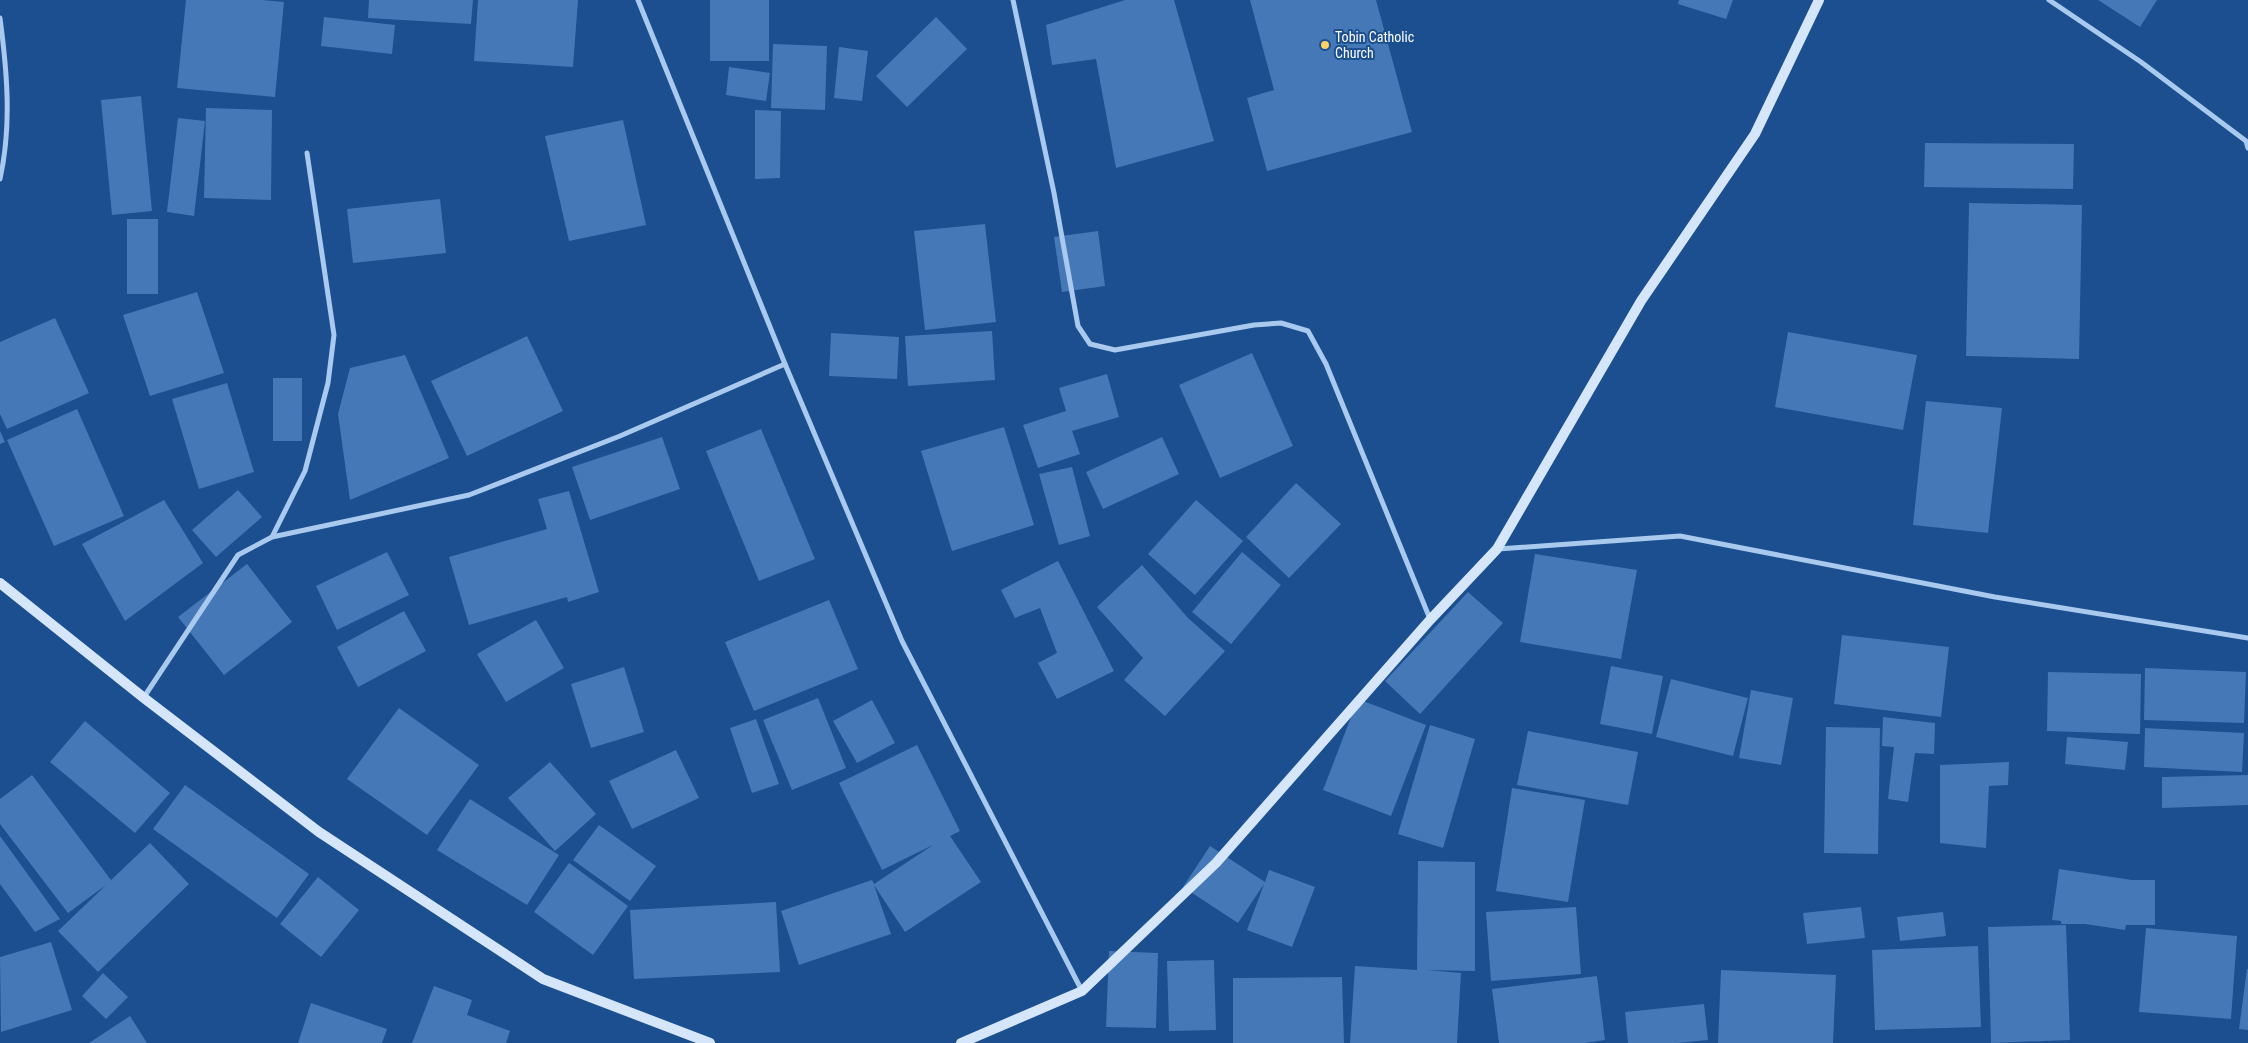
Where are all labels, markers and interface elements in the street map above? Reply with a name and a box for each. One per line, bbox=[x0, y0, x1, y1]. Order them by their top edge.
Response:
place label: Tobin Catholic Church bbox=[1335, 29, 1414, 61]
marker: Tobin Catholic Church bbox=[1319, 39, 1331, 51]

